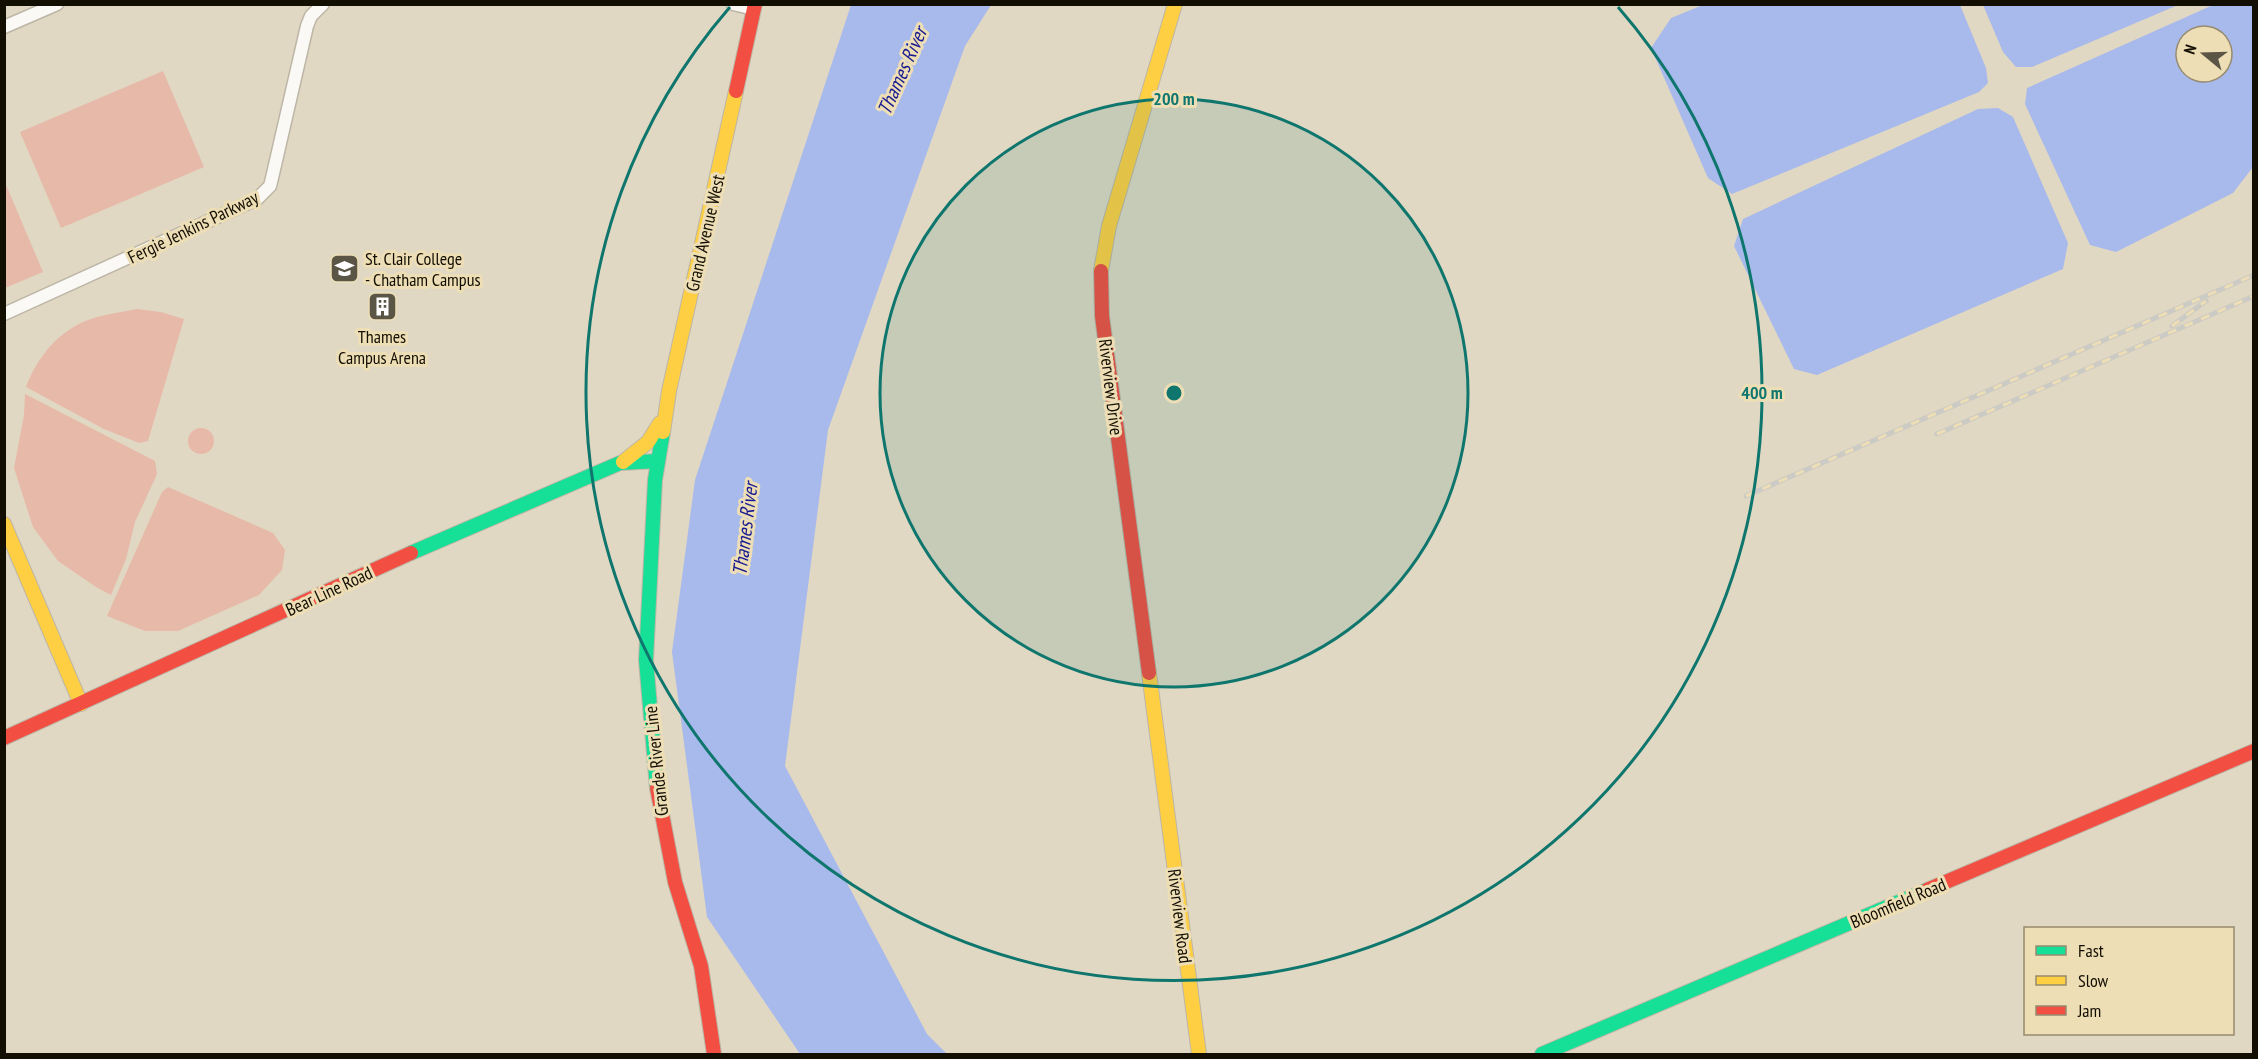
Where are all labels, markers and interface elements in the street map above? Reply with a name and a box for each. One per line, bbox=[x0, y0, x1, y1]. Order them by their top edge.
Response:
water label: Thames River bbox=[871, 21, 934, 119]
north arrow bbox=[2174, 24, 2234, 84]
text: N bbox=[2179, 42, 2201, 56]
text: 200 m bbox=[1153, 87, 1195, 110]
street label: Grand Avenue West bbox=[680, 172, 730, 294]
street label: Fergie Jenkins Parkway bbox=[124, 185, 262, 269]
place label: St. Clair College - Chatham Campus bbox=[365, 247, 481, 291]
school or university icon: St. Clair College - Chatham Campus bbox=[328, 252, 360, 284]
building icon: Thames Campus Arena bbox=[366, 291, 398, 323]
place label: Thames Campus Arena bbox=[338, 325, 426, 369]
street label: Riverview Drive bbox=[1094, 338, 1128, 436]
text: 400 m bbox=[1741, 381, 1783, 404]
centre of rings bbox=[1164, 383, 1184, 403]
water label: Thames River bbox=[726, 479, 764, 577]
street label: Bear Line Road bbox=[282, 561, 376, 621]
street label: Grande River Line bbox=[639, 705, 673, 817]
street label: Riverview Road bbox=[1163, 868, 1197, 964]
street label: Bloomfield Road bbox=[1847, 873, 1949, 933]
legend bbox=[2024, 927, 2234, 1035]
text: Fast bbox=[2078, 939, 2104, 962]
text: Slow bbox=[2078, 969, 2109, 992]
text: Jam bbox=[2077, 999, 2101, 1022]

